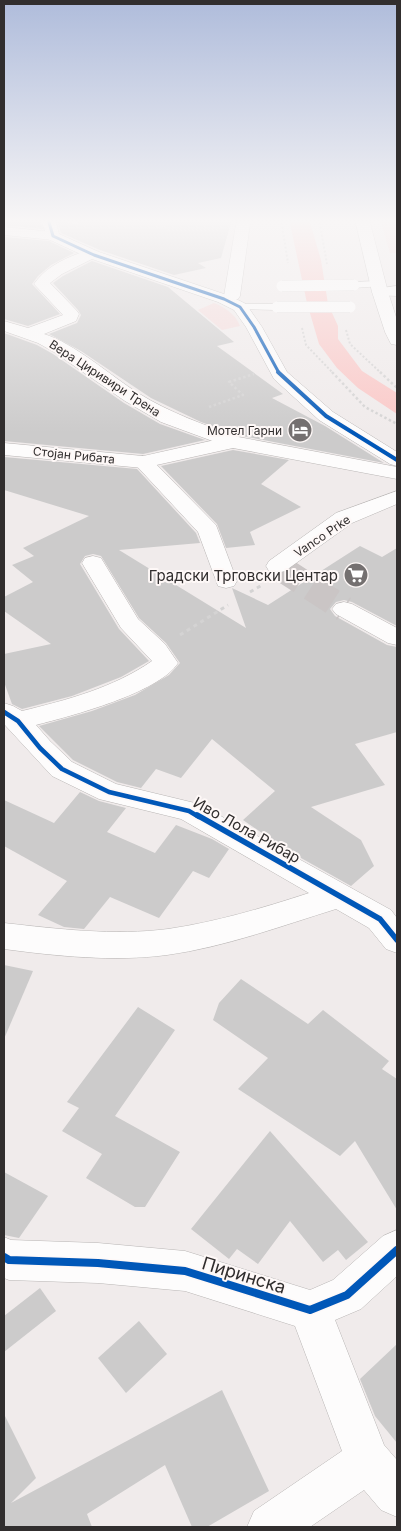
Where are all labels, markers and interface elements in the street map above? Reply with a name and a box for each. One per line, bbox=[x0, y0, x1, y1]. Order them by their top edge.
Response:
street label: Вера Циривири Трена bbox=[47, 336, 163, 420]
hotel icon: Мотел Гарни bbox=[287, 417, 313, 443]
place label: Мотел Гарни bbox=[207, 423, 282, 438]
street label: Стојан Рибата bbox=[32, 443, 116, 467]
street label: Vanco Prke bbox=[291, 512, 353, 560]
supermarket icon: Градски Трговски Центар bbox=[343, 562, 369, 588]
place label: Градски Трговски Центар bbox=[149, 566, 338, 585]
street label: Иво Лола Рибар bbox=[190, 793, 304, 867]
street label: Пиринска bbox=[200, 1252, 288, 1298]

